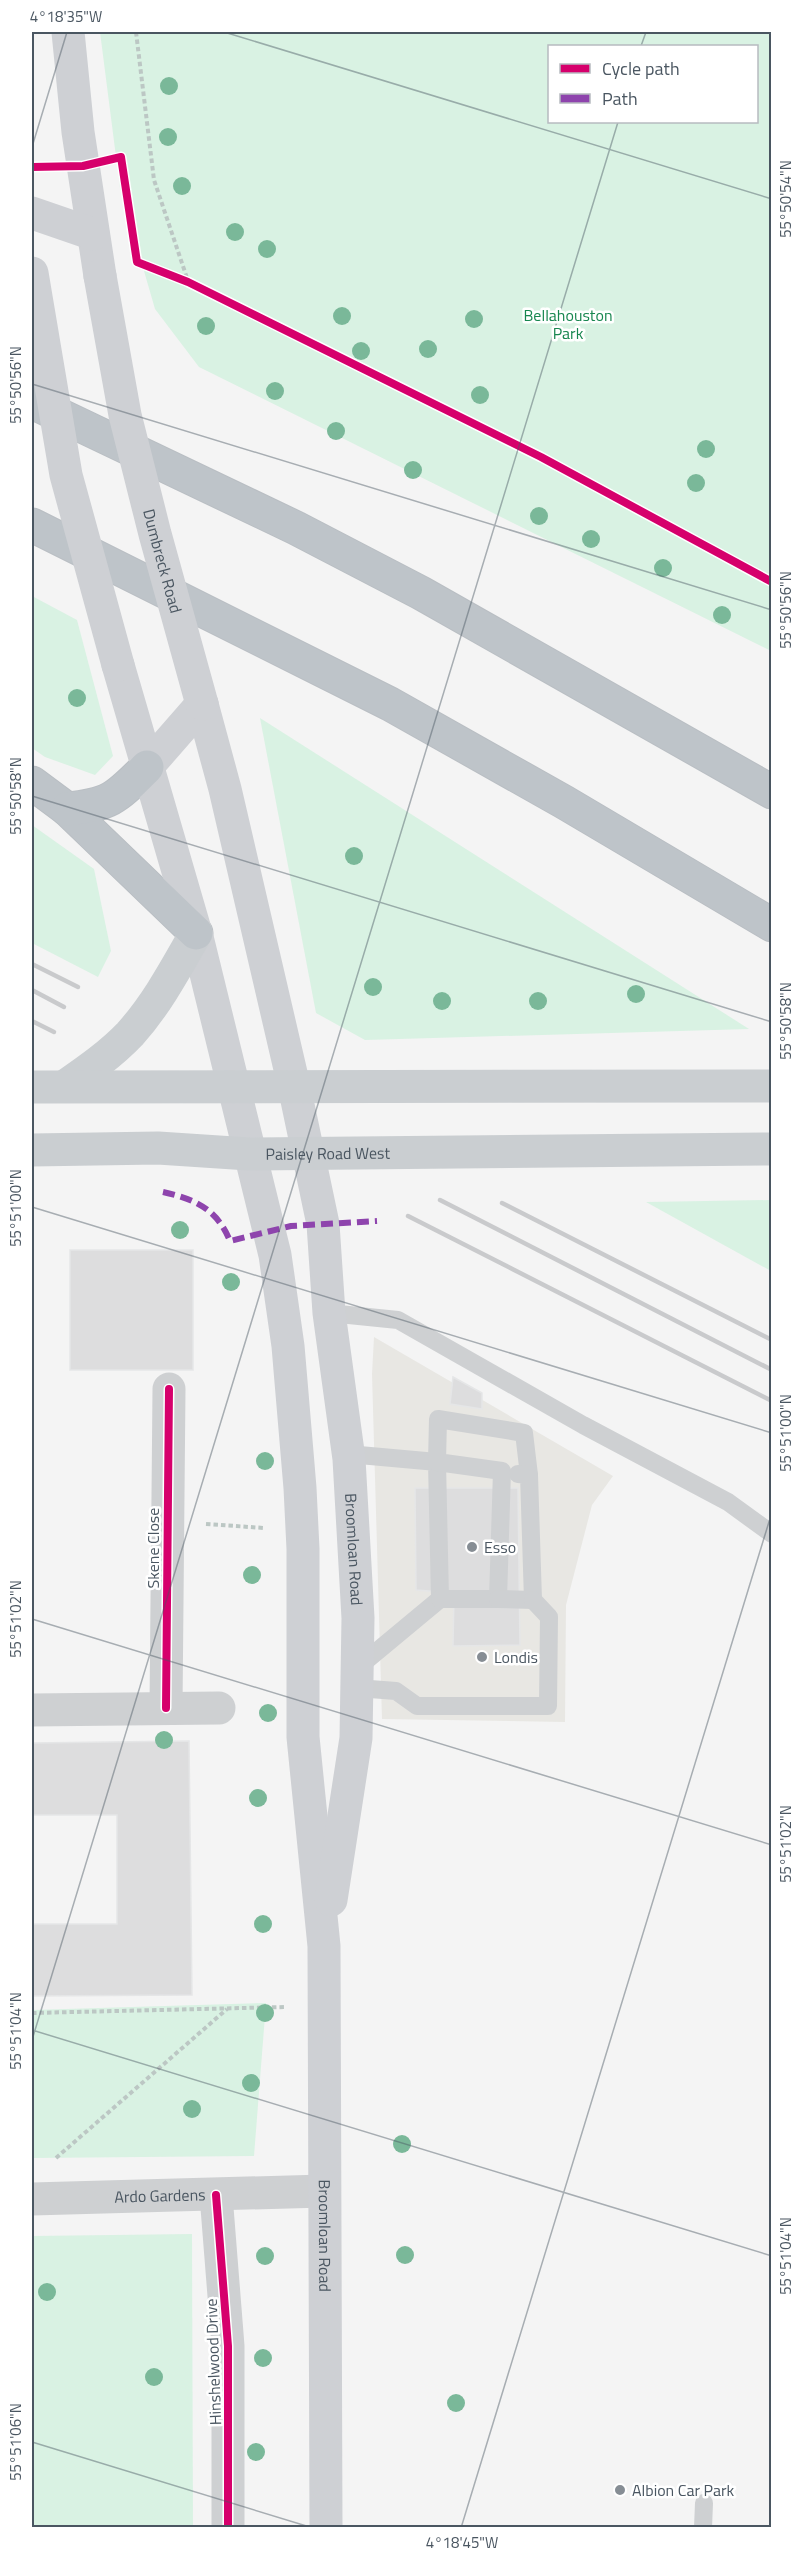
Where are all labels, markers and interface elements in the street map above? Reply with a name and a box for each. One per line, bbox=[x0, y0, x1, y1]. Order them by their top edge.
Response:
text: 4°18'35"W bbox=[30, 5, 102, 28]
legend bbox=[548, 45, 758, 123]
text: Cycle path bbox=[602, 55, 680, 82]
text: Path bbox=[602, 85, 638, 112]
text: 55°50'54"N bbox=[774, 160, 797, 238]
park label: Bellahouston Park bbox=[524, 303, 612, 345]
text: 55°50'56"N bbox=[4, 346, 27, 424]
street label: Dumbreck Road bbox=[137, 506, 188, 616]
text: 55°50'56"N bbox=[774, 571, 797, 649]
text: 55°50'58"N bbox=[4, 757, 27, 835]
text: 55°50'58"N bbox=[774, 982, 797, 1060]
street label: Paisley Road West bbox=[265, 1141, 391, 1166]
text: 55°51'00"N bbox=[4, 1169, 27, 1247]
text: 55°51'00"N bbox=[774, 1394, 797, 1472]
street label: Broomloan Road bbox=[339, 1492, 369, 1606]
street label: Skene Close bbox=[141, 1508, 165, 1588]
place label: Esso bbox=[484, 1535, 516, 1559]
marker: Esso bbox=[465, 1540, 479, 1554]
text: 55°51'02"N bbox=[4, 1580, 27, 1658]
place label: Londis bbox=[494, 1645, 538, 1669]
marker: Londis bbox=[475, 1650, 489, 1664]
text: 55°51'02"N bbox=[774, 1805, 797, 1883]
text: 55°51'04"N bbox=[4, 1992, 27, 2070]
street label: Broomloan Road bbox=[313, 2179, 337, 2292]
street label: Ardo Gardens bbox=[114, 2182, 206, 2209]
text: 55°51'04"N bbox=[774, 2217, 797, 2295]
street label: Hinshelwood Drive bbox=[199, 2298, 227, 2426]
text: 55°51'06"N bbox=[4, 2403, 27, 2481]
place label: Albion Car Park bbox=[632, 2478, 734, 2502]
marker: Albion Car Park bbox=[613, 2483, 627, 2497]
text: 4°18'45"W bbox=[426, 2531, 498, 2554]

